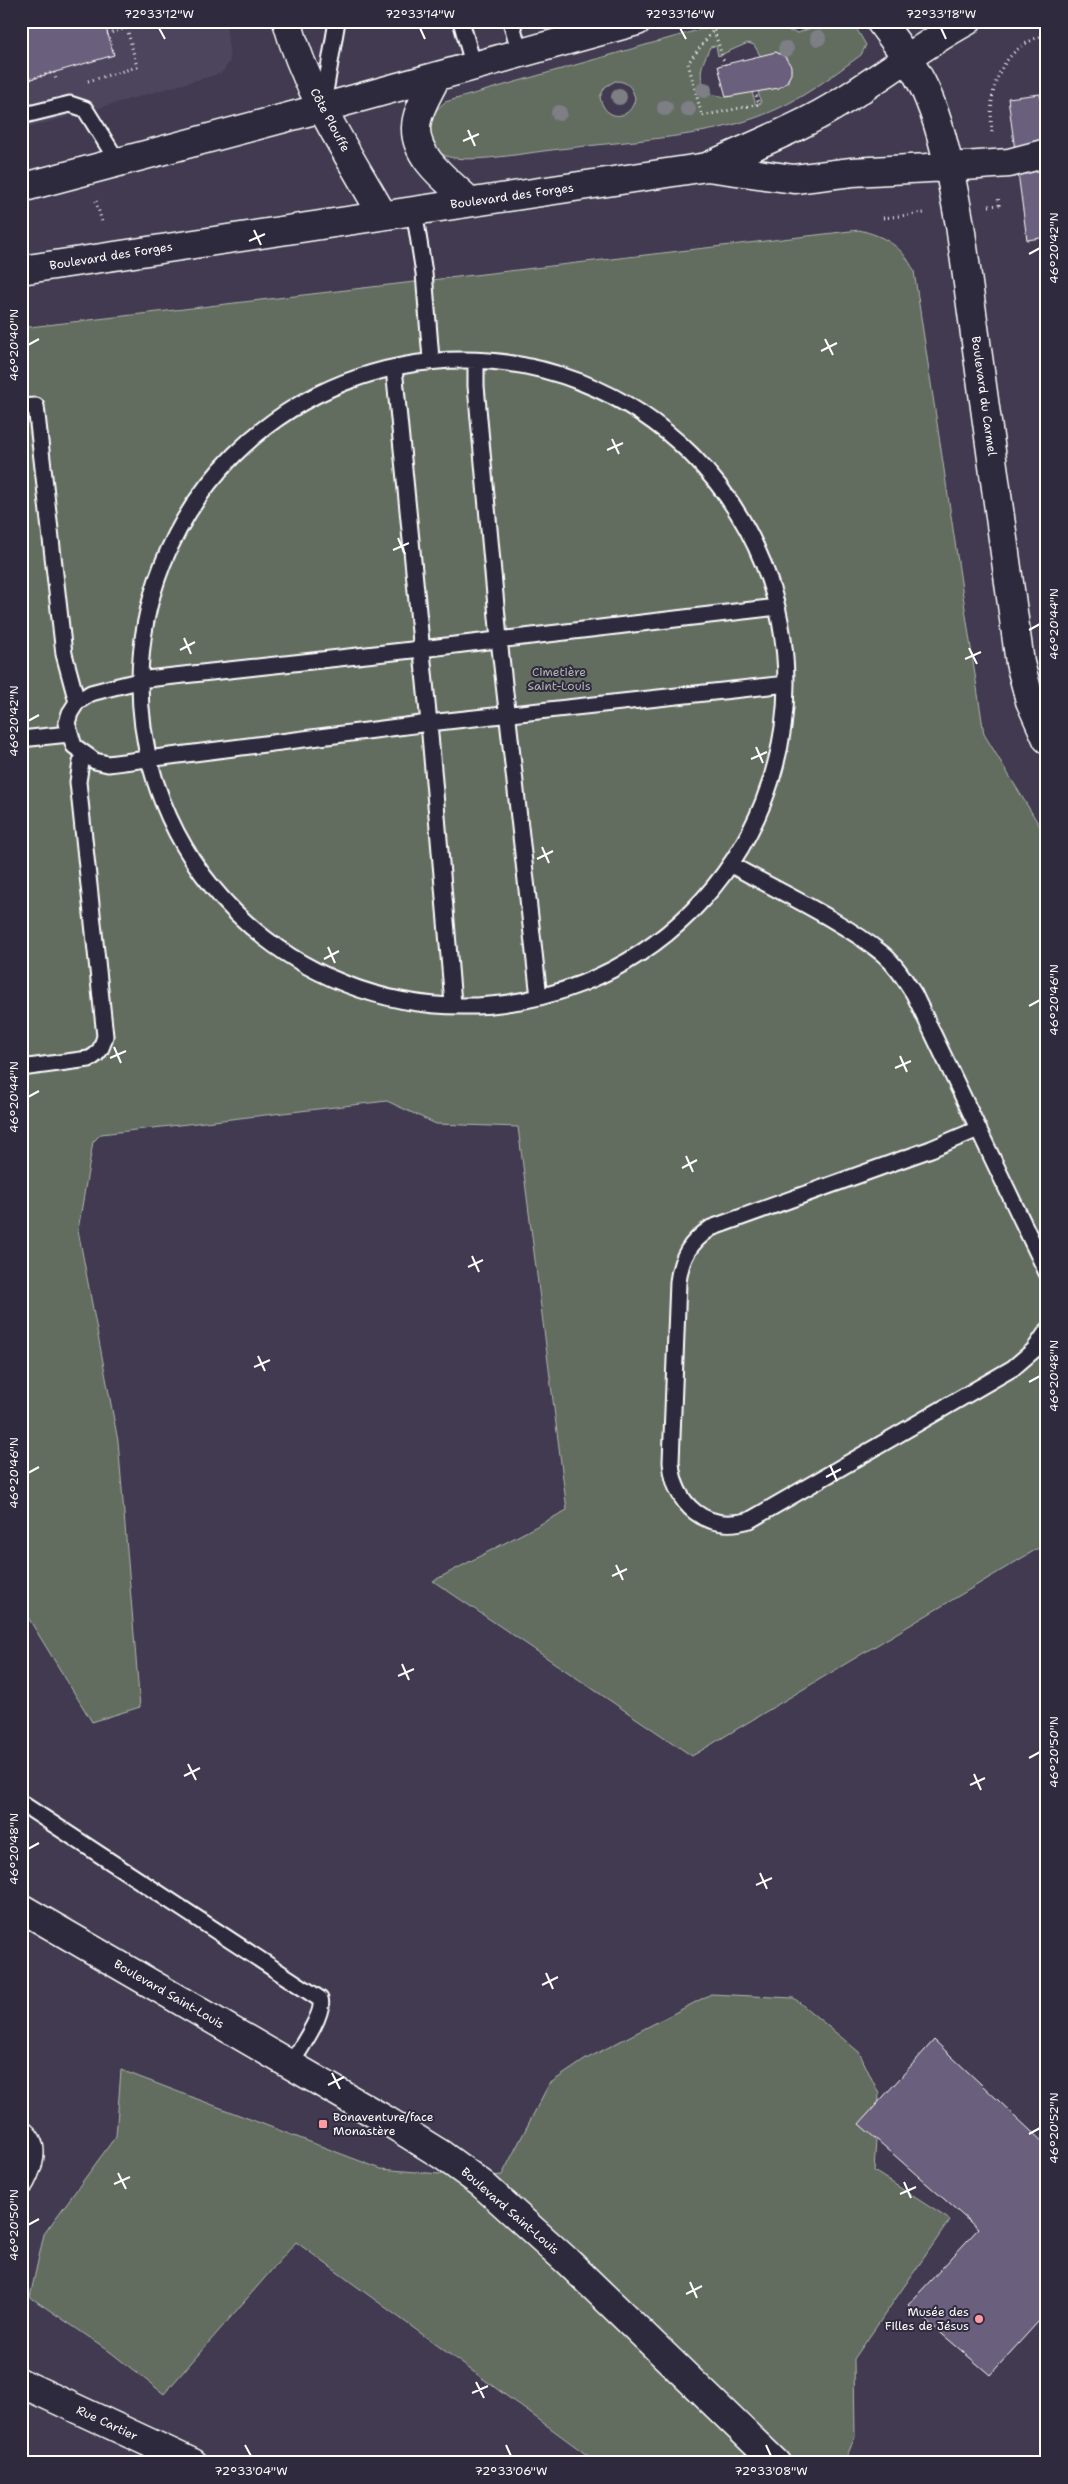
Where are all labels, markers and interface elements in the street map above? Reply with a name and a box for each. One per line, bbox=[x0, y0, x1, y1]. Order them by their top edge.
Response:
text: 72°33'12"W bbox=[124, 6, 194, 22]
text: 72°33'14"W bbox=[385, 6, 455, 22]
text: 72°33'16"W bbox=[645, 6, 715, 22]
text: 72°33'18"W bbox=[906, 6, 976, 22]
street label: Côte Plouffe bbox=[307, 85, 354, 155]
street label: Boulevard des Forges bbox=[449, 179, 575, 213]
text: 46°20'42"N bbox=[1046, 212, 1062, 284]
street label: Boulevard des Forges bbox=[48, 238, 174, 274]
text: 46°20'40"N bbox=[6, 309, 22, 381]
street label: Boulevard du Carmel bbox=[968, 335, 1000, 457]
text: 46°20'44"N bbox=[1046, 588, 1062, 660]
park label: Cimetière Saint-Louis bbox=[527, 664, 591, 694]
text: 46°20'42"N bbox=[6, 685, 22, 757]
text: 46°20'46"N bbox=[1046, 964, 1062, 1036]
text: 46°20'44"N bbox=[6, 1061, 22, 1133]
text: 46°20'48"N bbox=[1046, 1340, 1062, 1412]
text: 46°20'46"N bbox=[6, 1437, 22, 1509]
text: 46°20'50"N bbox=[1046, 1716, 1062, 1788]
text: 46°20'48"N bbox=[6, 1813, 22, 1885]
street label: Boulevard Saint-Louis bbox=[111, 1956, 227, 2032]
text: 46°20'52"N bbox=[1046, 2092, 1062, 2164]
place label: Bonaventure/face Monastère bbox=[333, 2109, 434, 2139]
marker: Bonaventure/face Monastère bbox=[317, 2118, 329, 2130]
street label: Boulevard Saint-Louis bbox=[458, 2164, 562, 2258]
text: 46°20'50"N bbox=[6, 2189, 22, 2261]
place label: Musée des Filles de Jésus bbox=[885, 2304, 969, 2334]
marker: Musée des Filles de Jésus bbox=[973, 2313, 985, 2325]
street label: Rue Cartier bbox=[74, 2402, 141, 2444]
text: 72°33'04"W bbox=[214, 2463, 288, 2479]
text: 72°33'06"W bbox=[475, 2463, 547, 2479]
text: 72°33'08"W bbox=[734, 2463, 808, 2479]

